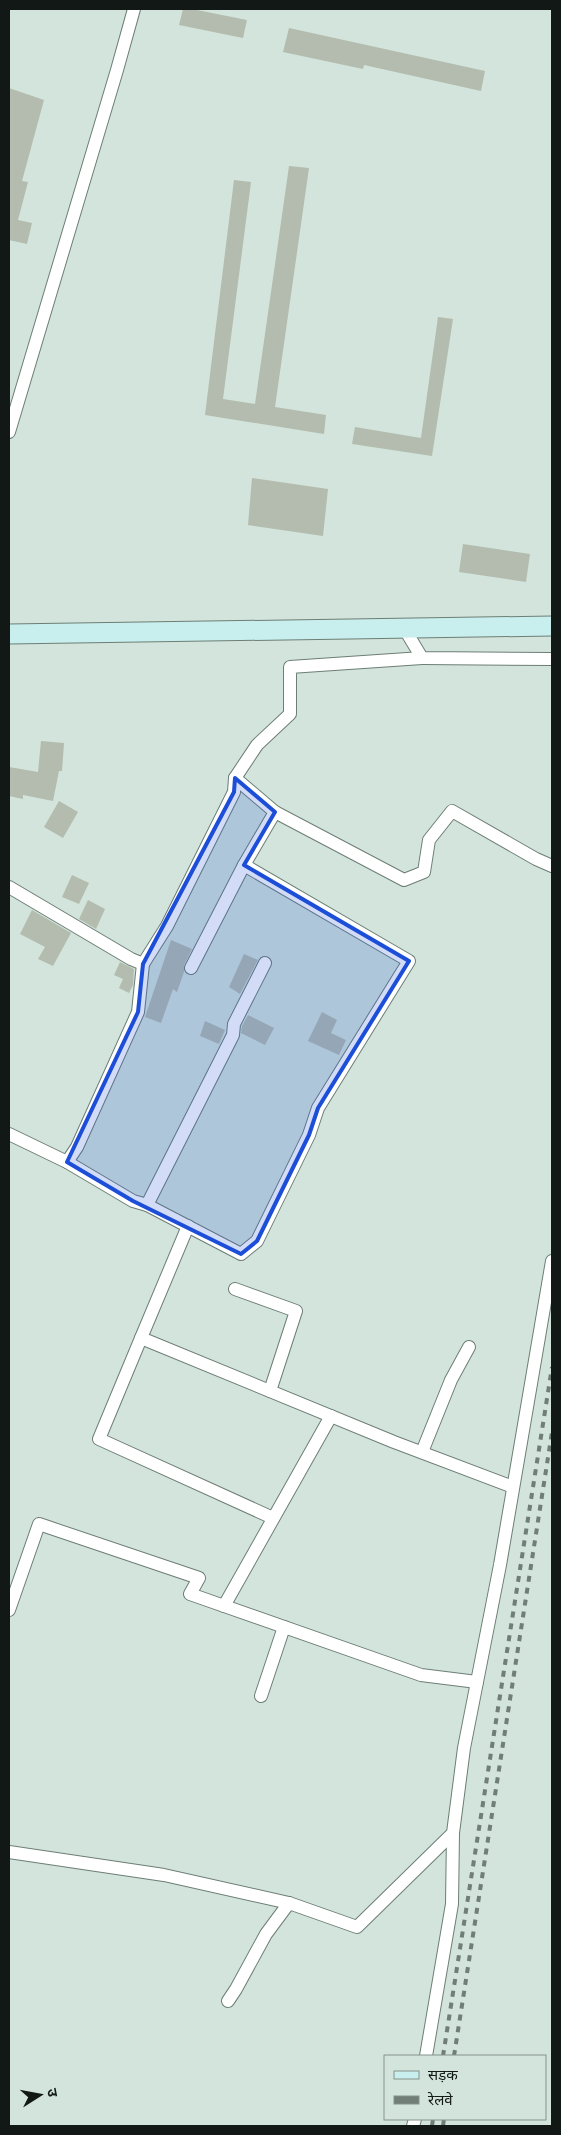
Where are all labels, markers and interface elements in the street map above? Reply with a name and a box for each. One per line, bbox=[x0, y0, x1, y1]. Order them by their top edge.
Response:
legend bbox=[384, 2055, 546, 2120]
text: सड़क bbox=[428, 2065, 458, 2083]
north arrow bbox=[15, 2070, 65, 2120]
text: उ bbox=[44, 2087, 63, 2099]
text: रेलवे bbox=[427, 2090, 453, 2108]

